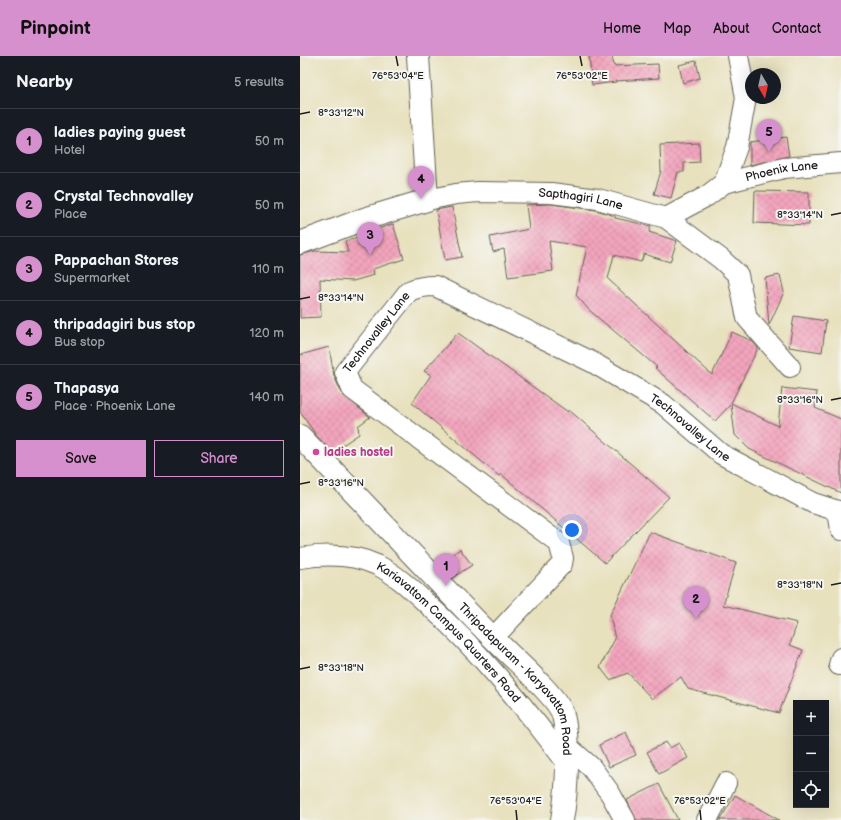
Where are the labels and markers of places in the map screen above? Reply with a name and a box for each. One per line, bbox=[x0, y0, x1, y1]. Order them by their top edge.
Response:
pin: 5 bbox=[756, 119, 782, 152]
pin: 4 bbox=[408, 166, 434, 199]
pin: 3 bbox=[357, 222, 383, 255]
place label: ladies hostel bbox=[324, 445, 393, 460]
marker: ladies hostel bbox=[311, 447, 321, 457]
pin: 1 bbox=[433, 553, 459, 586]
pin: 2 bbox=[683, 586, 709, 619]

